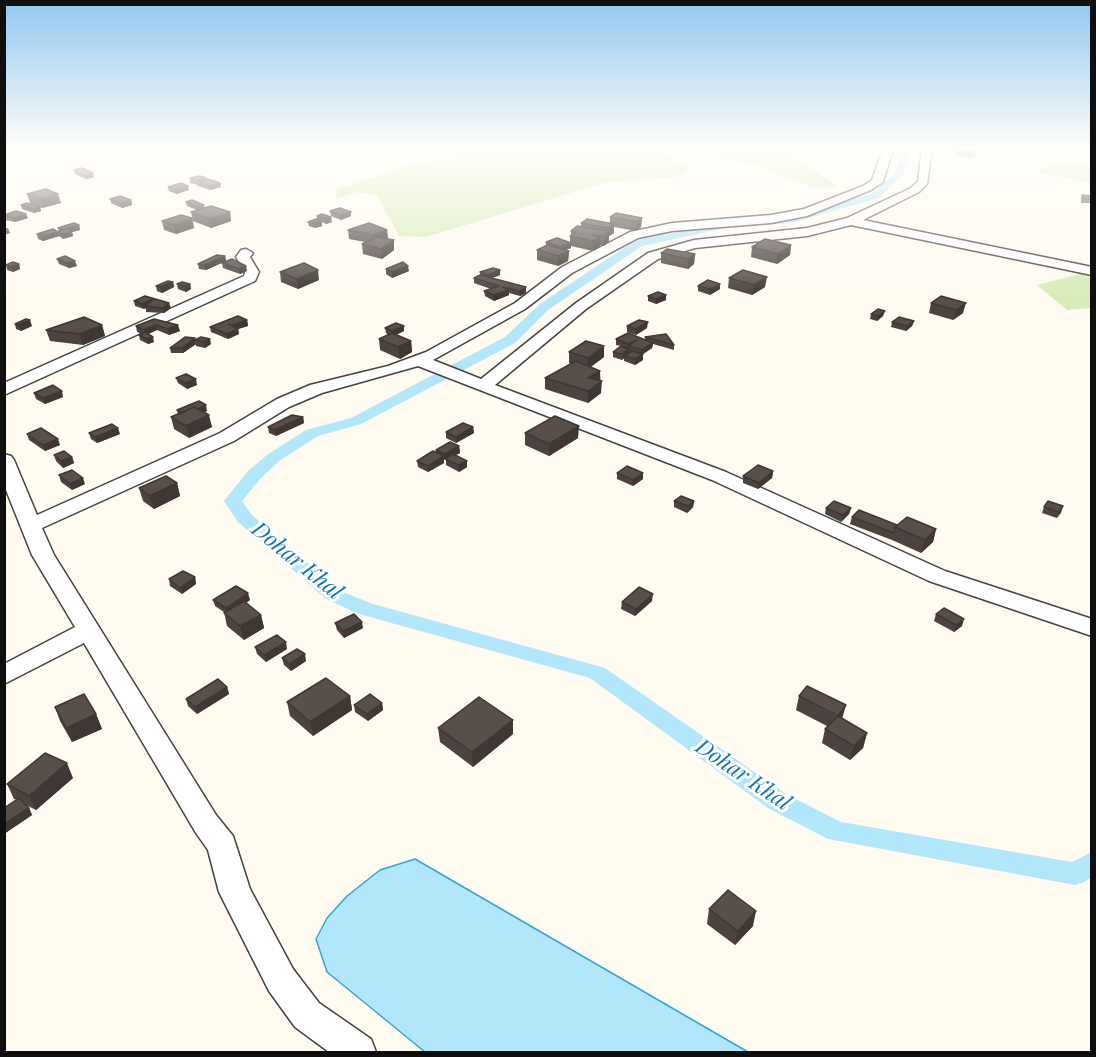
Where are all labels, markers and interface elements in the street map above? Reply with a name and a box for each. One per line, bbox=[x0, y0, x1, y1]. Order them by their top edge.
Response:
water label: Dohar Khal bbox=[246, 516, 348, 606]
water label: Dohar Khal bbox=[690, 734, 796, 816]

